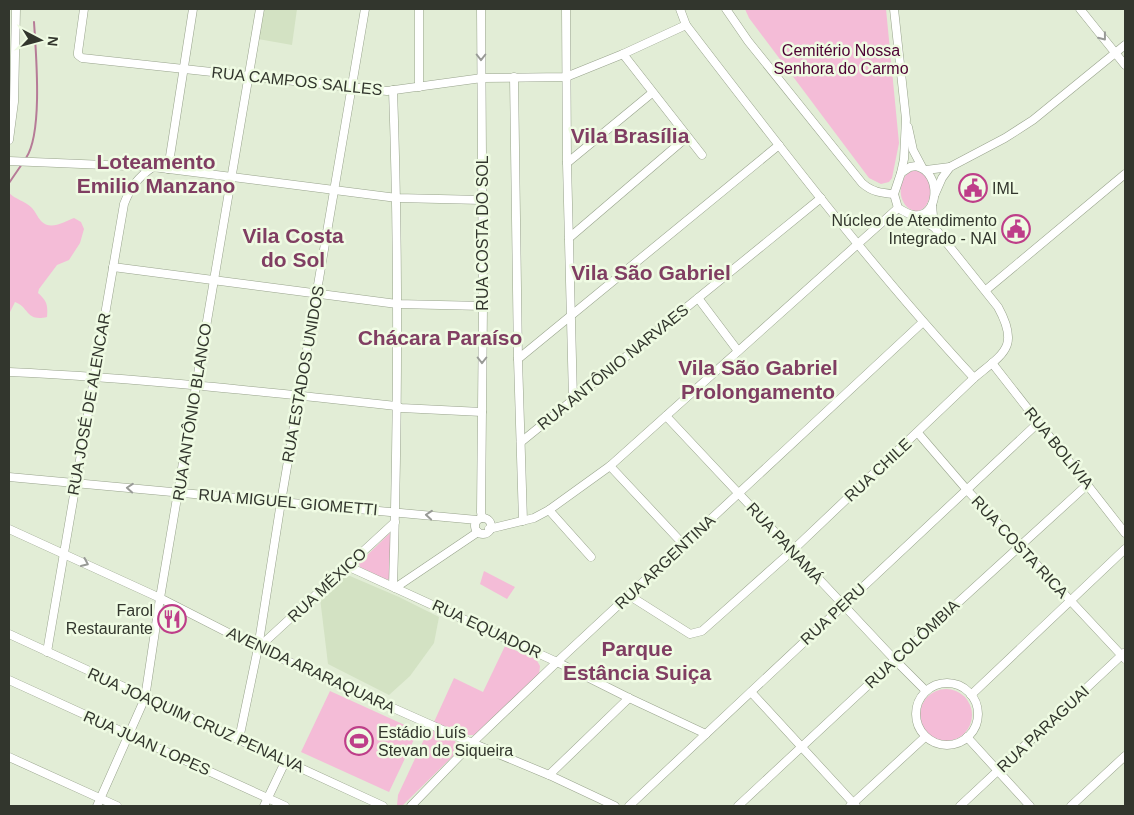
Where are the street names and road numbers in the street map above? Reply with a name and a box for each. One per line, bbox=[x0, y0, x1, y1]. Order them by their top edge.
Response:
street label: RUA CAMPOS SALLES bbox=[211, 64, 383, 98]
street label: RUA COSTA DO SOL bbox=[474, 155, 491, 311]
street label: RUA ESTADOS UNIDOS bbox=[279, 284, 327, 464]
street label: RUA ANTÔNIO NARVAES bbox=[534, 300, 692, 433]
street label: RUA JOSÉ DE ALENCAR bbox=[64, 311, 113, 497]
street label: RUA ANTÔNIO BLANCO bbox=[169, 322, 214, 502]
street label: RUA BOLÍVIA bbox=[1021, 403, 1098, 492]
street label: RUA CHILE bbox=[841, 435, 915, 505]
street label: RUA MIGUEL GIOMETTI bbox=[198, 486, 378, 518]
street label: RUA COSTA RICA bbox=[968, 493, 1072, 602]
street label: RUA PANAMÁ bbox=[743, 499, 828, 587]
street label: RUA ARGENTINA bbox=[612, 511, 719, 612]
street label: RUA MÉXICO bbox=[284, 544, 370, 625]
street label: RUA PERU bbox=[797, 580, 869, 648]
street label: RUA COLÔMBIA bbox=[861, 595, 963, 692]
street label: RUA EQUADOR bbox=[430, 596, 544, 662]
street label: AVENIDA ARARAQUARA bbox=[224, 623, 398, 717]
street label: RUA JOAQUIM CRUZ PENALVA bbox=[85, 664, 307, 776]
street label: RUA PARAGUAI bbox=[994, 682, 1092, 776]
street label: RUA JUAN LOPES bbox=[81, 707, 213, 779]

